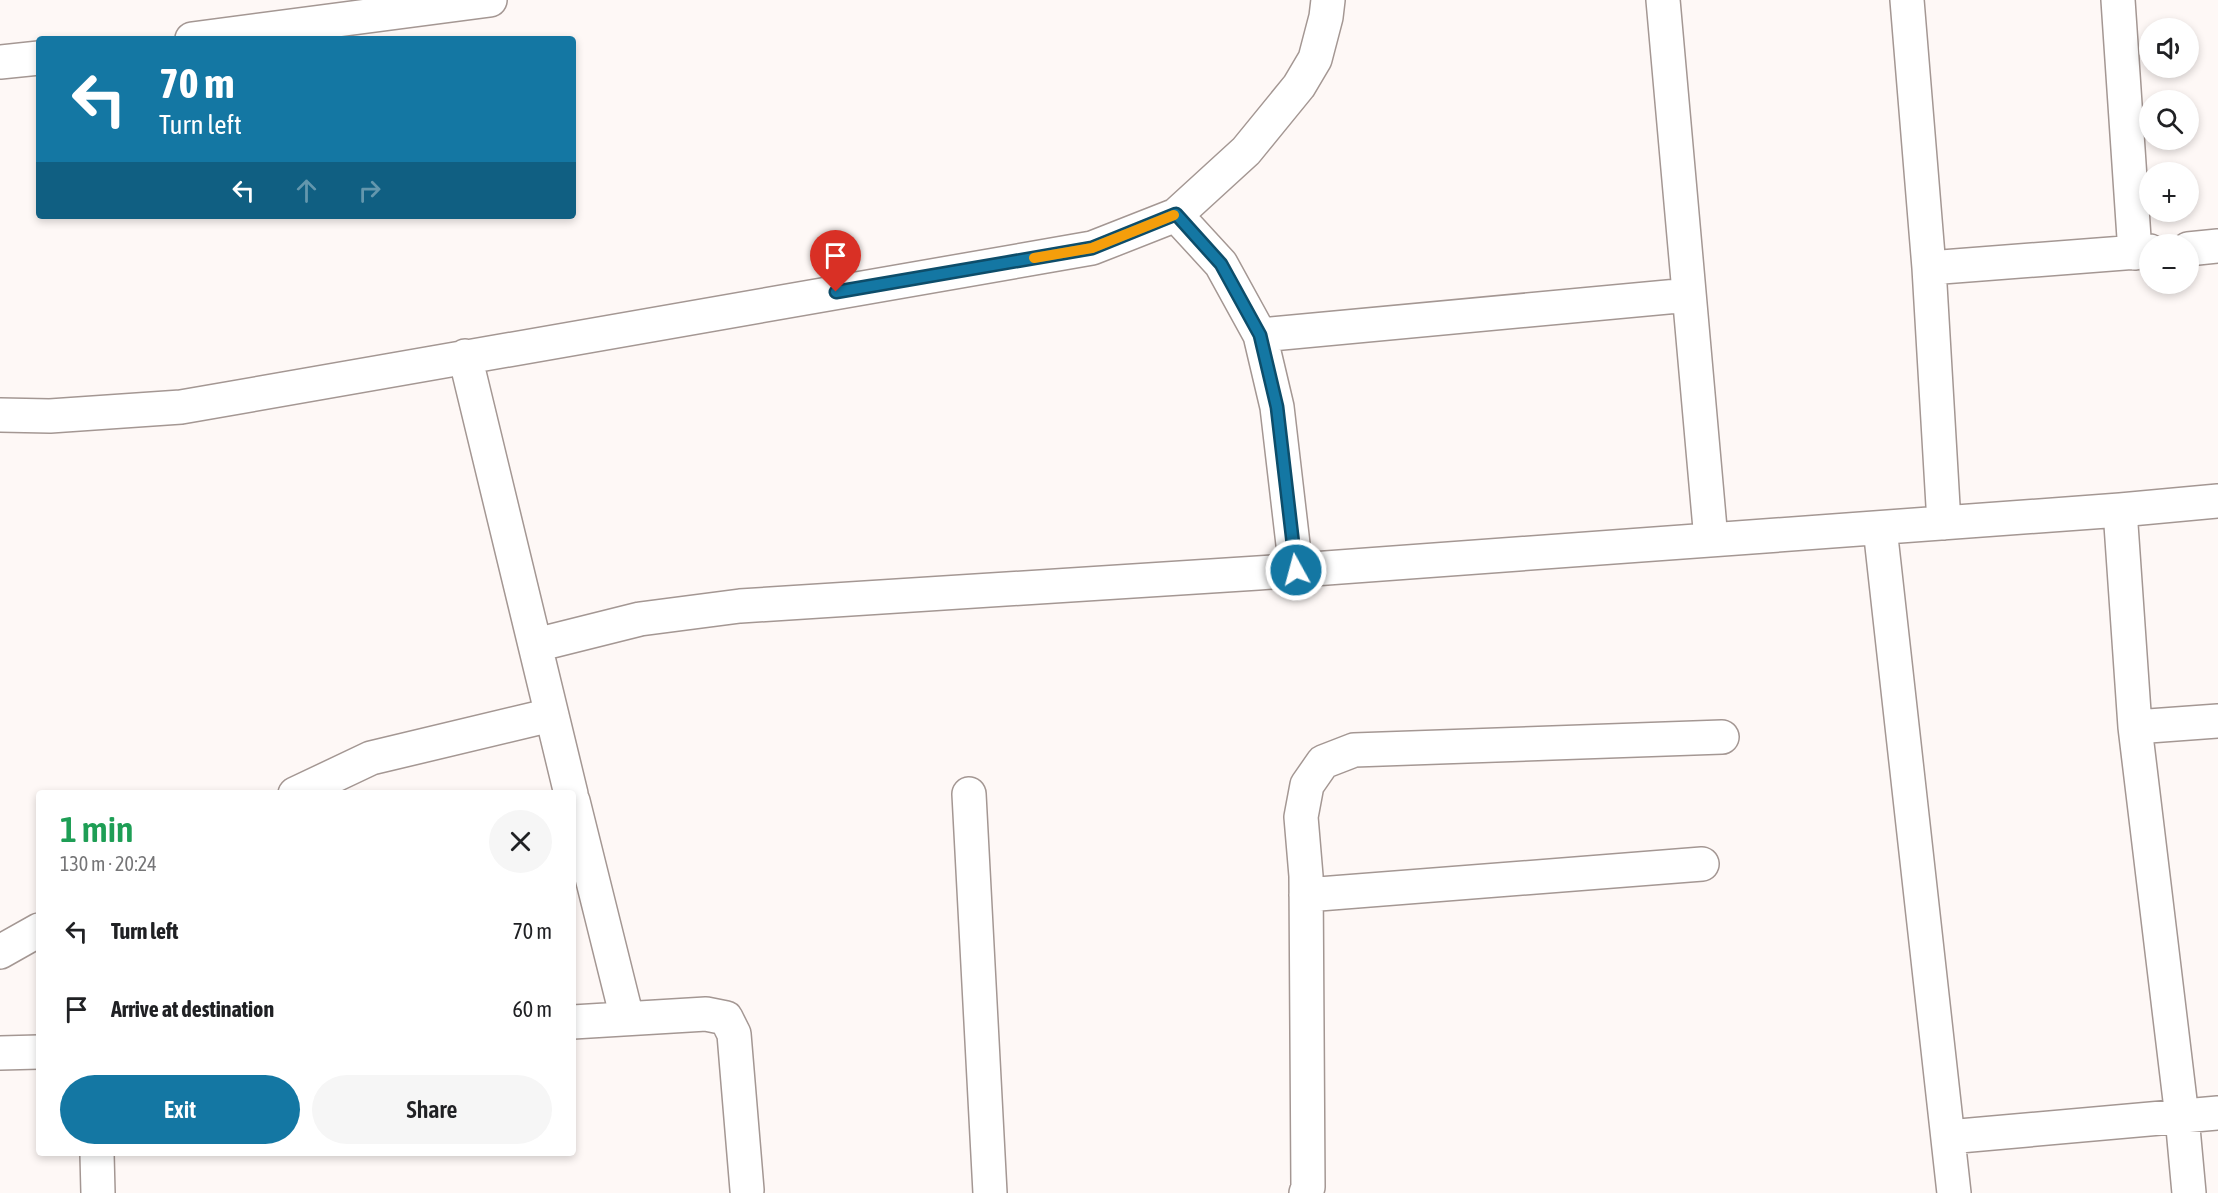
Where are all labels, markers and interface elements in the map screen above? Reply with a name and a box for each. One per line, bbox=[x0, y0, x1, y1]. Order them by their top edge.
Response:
map controls bbox=[2139, 18, 2199, 294]
button: sound bbox=[2139, 18, 2199, 78]
text: 70 m bbox=[159, 59, 234, 107]
icon: left bbox=[60, 60, 138, 138]
button: search bbox=[2139, 90, 2199, 150]
text: Turn left bbox=[159, 109, 242, 140]
button: + bbox=[2139, 162, 2199, 222]
icon: left bbox=[227, 174, 260, 207]
icon: ahead bbox=[290, 174, 323, 207]
icon: right bbox=[353, 174, 386, 207]
pin bbox=[810, 230, 861, 292]
button: − bbox=[2139, 234, 2199, 294]
icon: arrive bbox=[819, 239, 852, 272]
position arrow bbox=[1264, 538, 1328, 602]
text: 1 min bbox=[60, 808, 134, 850]
button: close bbox=[489, 810, 552, 873]
text: 130 m · 20:24 bbox=[60, 852, 157, 875]
icon: left bbox=[60, 915, 93, 948]
text: Turn left bbox=[111, 918, 178, 944]
text: 70 m bbox=[512, 918, 552, 944]
icon: arrive bbox=[60, 993, 93, 1026]
text: Arrive at destination bbox=[111, 996, 274, 1022]
text: 60 m bbox=[512, 996, 552, 1022]
button: Exit bbox=[60, 1075, 300, 1144]
button: Share bbox=[312, 1075, 552, 1144]

